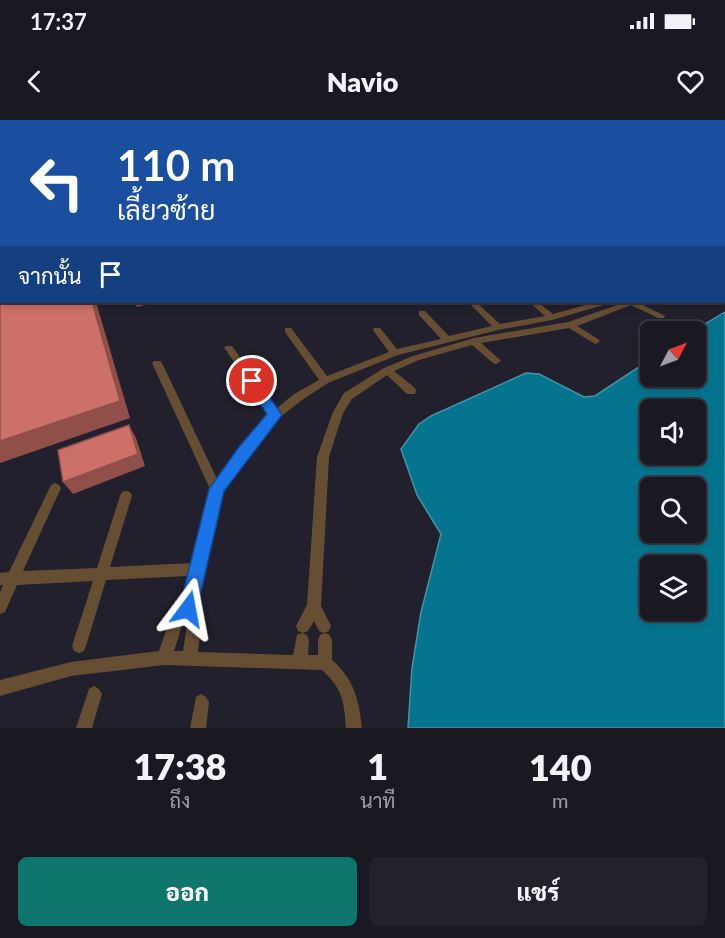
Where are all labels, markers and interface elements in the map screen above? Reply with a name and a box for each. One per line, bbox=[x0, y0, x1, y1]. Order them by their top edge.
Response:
text: 17:37 bbox=[30, 8, 87, 35]
icon: back bbox=[18, 65, 51, 98]
text: Navio bbox=[327, 65, 398, 98]
icon: heart bbox=[674, 65, 707, 98]
text: 110 m bbox=[117, 140, 235, 190]
icon: left bbox=[18, 144, 96, 222]
text: เลี้ยวซ้าย bbox=[117, 193, 215, 226]
icon: arrive bbox=[94, 258, 127, 291]
text: จากนั้น bbox=[18, 262, 82, 289]
north arrow bbox=[640, 321, 706, 387]
map controls bbox=[640, 321, 706, 621]
pin bbox=[226, 355, 277, 406]
icon: arrive bbox=[235, 364, 268, 397]
button: sound bbox=[640, 399, 706, 465]
button: search bbox=[640, 477, 706, 543]
button: layers bbox=[640, 555, 706, 621]
position arrow bbox=[156, 577, 220, 641]
text: 17:38 bbox=[133, 744, 226, 788]
text: 1 bbox=[367, 744, 388, 788]
text: 140 bbox=[529, 745, 592, 789]
text: ถึง bbox=[170, 788, 190, 812]
text: นาที bbox=[360, 788, 396, 812]
text: m bbox=[552, 788, 568, 812]
button: ออก bbox=[18, 857, 357, 926]
button: แชร์ bbox=[369, 857, 707, 926]

